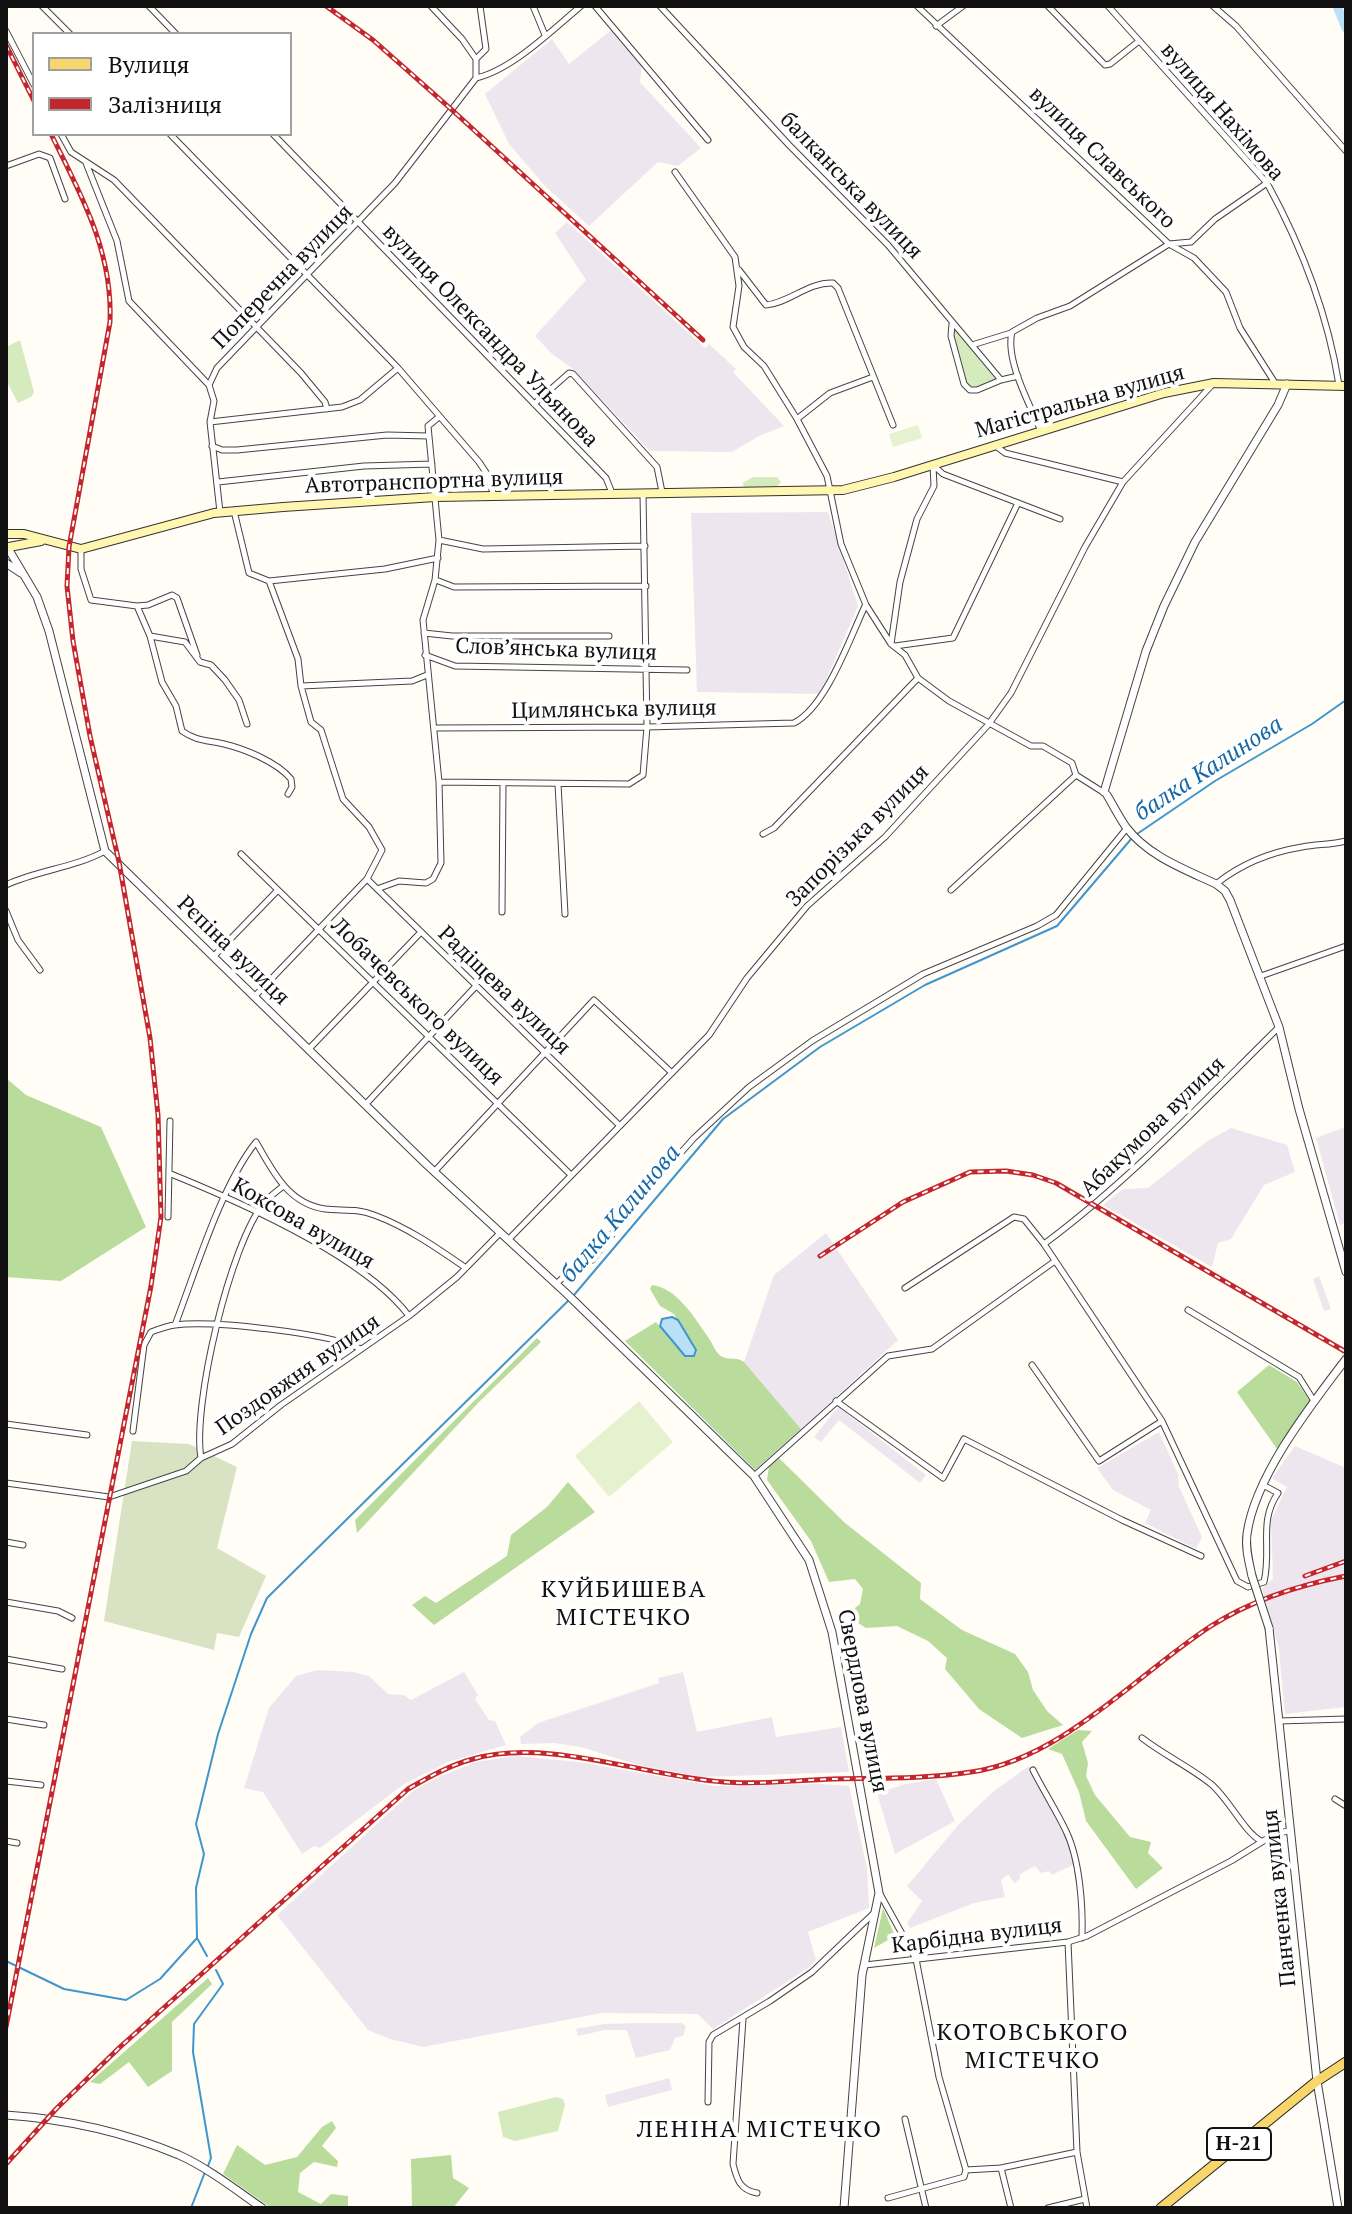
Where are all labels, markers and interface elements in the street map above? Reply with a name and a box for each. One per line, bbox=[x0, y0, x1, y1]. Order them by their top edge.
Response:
legend bbox=[32, 32, 292, 136]
street label: вулиця Нахімова bbox=[1155, 38, 1289, 186]
text: Вулиця bbox=[108, 48, 190, 80]
street label: вулиця Славського bbox=[1023, 81, 1181, 235]
text: Залізниця bbox=[108, 88, 222, 120]
street label: балканська вулиця bbox=[774, 107, 928, 265]
street label: Поперечна вулиця bbox=[207, 199, 359, 355]
street label: вулиця Олександра Ульянова bbox=[376, 219, 604, 453]
street label: Магістральна вулиця bbox=[972, 359, 1188, 445]
street label: Автотранспортна вулиця bbox=[304, 464, 564, 500]
street label: Слов’янська вулиця bbox=[455, 633, 657, 667]
street label: Цимлянська вулиця bbox=[511, 695, 717, 725]
water label: балка Калинова bbox=[1130, 710, 1288, 828]
street label: Запорізька вулиця bbox=[781, 759, 935, 913]
street label: Рєпіна вулиця bbox=[171, 891, 295, 1011]
street label: Лобачевського вулиця bbox=[325, 913, 509, 1091]
street label: Радіщева вулиця bbox=[432, 921, 576, 1061]
street label: Абакумова вулиця bbox=[1075, 1051, 1231, 1203]
water label: балка Калинова bbox=[555, 1139, 687, 1289]
street label: Коксова вулиця bbox=[227, 1173, 379, 1275]
street label: Поздовжня вулиця bbox=[211, 1309, 385, 1441]
district label: КУЙБИШЕВА МІСТЕЧКО bbox=[541, 1576, 707, 1632]
street label: Свердлова вулиця bbox=[831, 1607, 893, 1795]
street label: Панченка вулиця bbox=[1258, 1808, 1302, 1988]
street label: Карбідна вулиця bbox=[890, 1912, 1064, 1960]
district label: КОТОВСЬКОГО МІСТЕЧКО bbox=[937, 2019, 1129, 2075]
district label: ЛЕНІНА МІСТЕЧКО bbox=[637, 2116, 883, 2144]
road number: Н-21 bbox=[1207, 2128, 1271, 2160]

